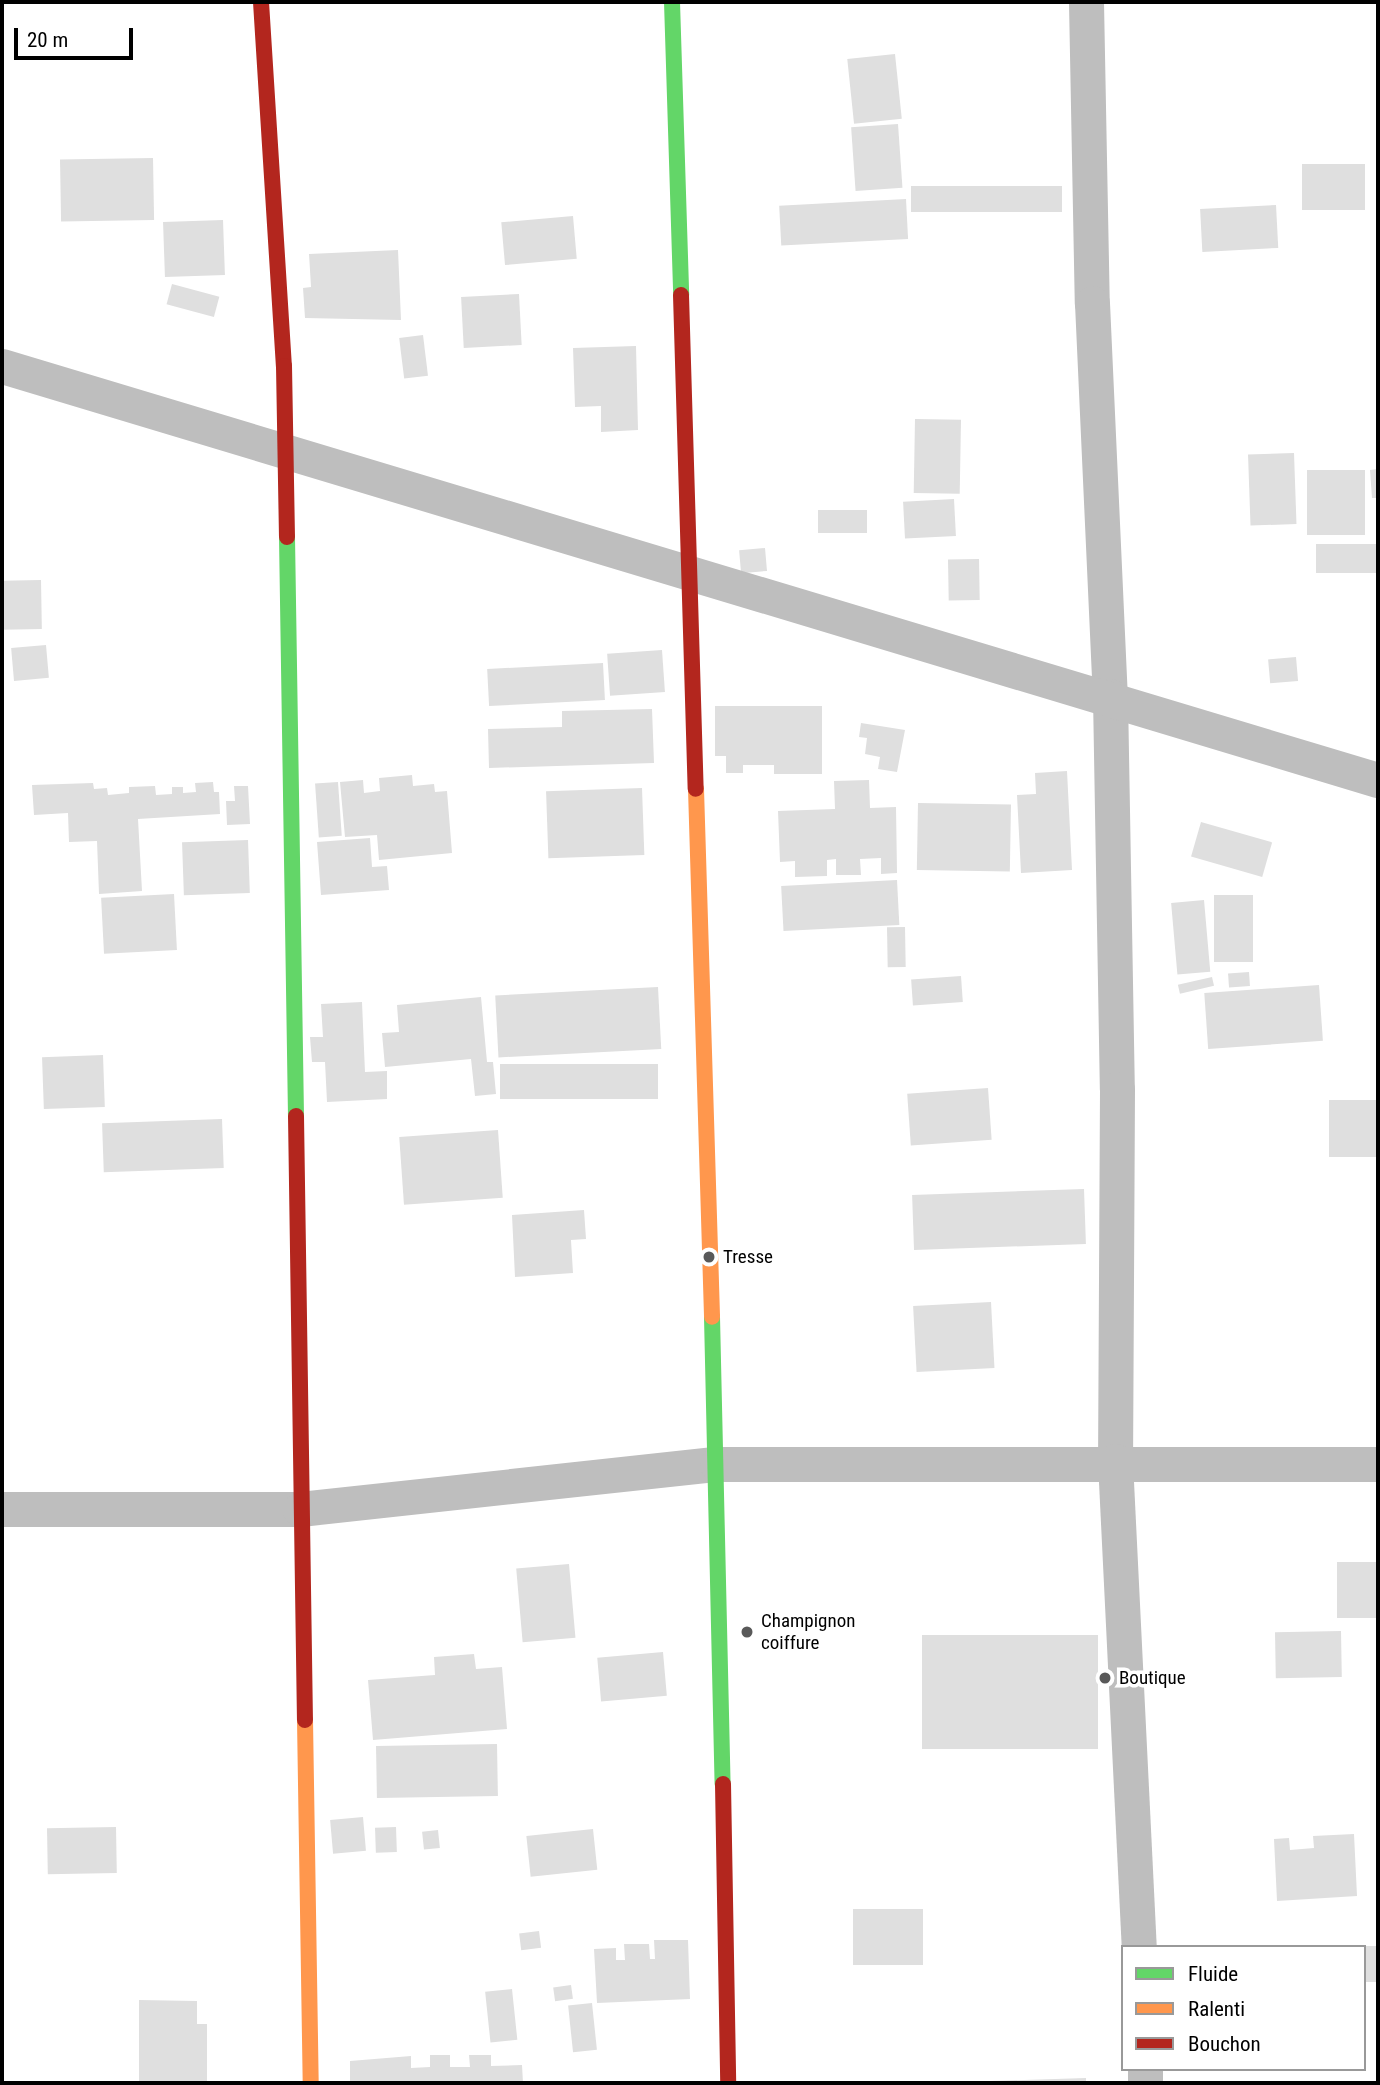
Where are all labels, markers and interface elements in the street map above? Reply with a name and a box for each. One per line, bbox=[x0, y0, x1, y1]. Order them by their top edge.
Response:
scale bar bbox=[18, 14, 136, 58]
text: 20 m bbox=[27, 28, 68, 52]
place label: Tresse bbox=[723, 1246, 773, 1268]
marker: Tresse bbox=[701, 1249, 717, 1265]
place label: Champignon coiffure bbox=[761, 1610, 855, 1654]
marker: Champignon coiffure bbox=[739, 1624, 755, 1640]
place label: Boutique bbox=[1119, 1667, 1186, 1689]
marker: Boutique bbox=[1097, 1670, 1113, 1686]
legend bbox=[1121, 1945, 1366, 2071]
text: Fluide bbox=[1188, 1962, 1238, 1986]
text: Ralenti bbox=[1188, 1997, 1245, 2021]
text: Bouchon bbox=[1188, 2032, 1261, 2056]

